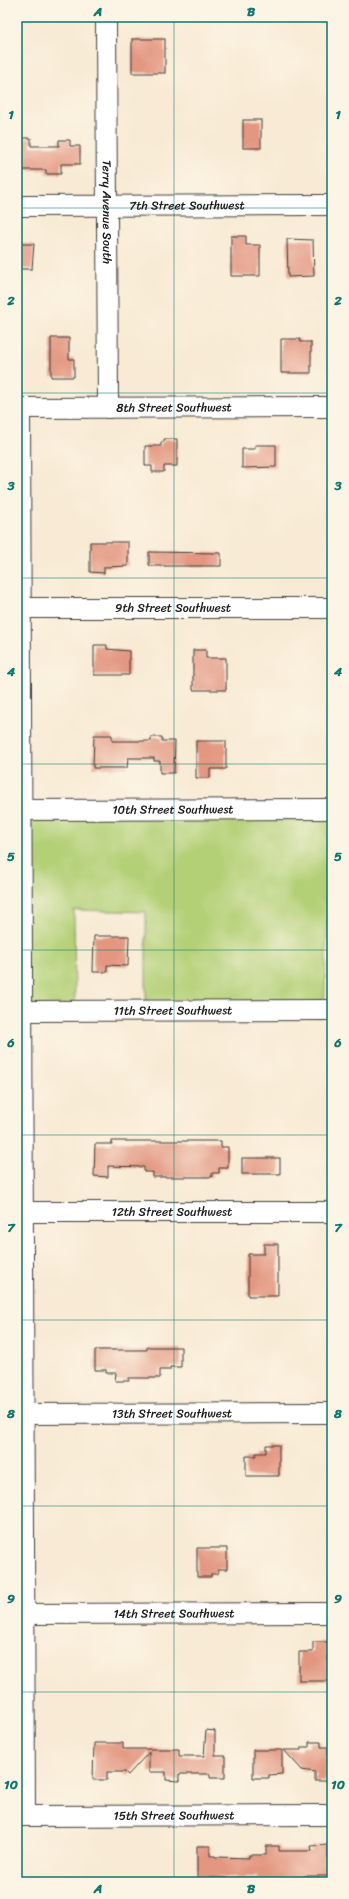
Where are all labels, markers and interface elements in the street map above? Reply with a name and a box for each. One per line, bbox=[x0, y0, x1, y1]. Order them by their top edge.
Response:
text: A bbox=[93, 0, 102, 23]
text: B bbox=[247, 0, 256, 23]
text: 1 bbox=[8, 103, 14, 126]
text: 1 bbox=[335, 103, 341, 126]
street label: Terry Avenue South bbox=[96, 160, 118, 264]
street label: 7th Street Southwest bbox=[129, 194, 245, 217]
text: 2 bbox=[6, 289, 15, 312]
text: 2 bbox=[333, 289, 342, 312]
street label: 8th Street Southwest bbox=[116, 396, 232, 419]
text: 3 bbox=[6, 474, 15, 497]
text: 3 bbox=[333, 474, 342, 497]
street label: 9th Street Southwest bbox=[115, 597, 231, 619]
text: 4 bbox=[6, 660, 16, 683]
text: 4 bbox=[333, 660, 343, 683]
street label: 10th Street Southwest bbox=[112, 798, 234, 821]
text: 5 bbox=[7, 845, 15, 868]
text: 5 bbox=[334, 845, 342, 868]
street label: 11th Street Southwest bbox=[114, 999, 232, 1022]
text: 6 bbox=[6, 1031, 15, 1054]
text: 6 bbox=[333, 1031, 342, 1054]
street label: 12th Street Southwest bbox=[112, 1201, 232, 1223]
text: 7 bbox=[7, 1216, 16, 1239]
text: 7 bbox=[334, 1216, 343, 1239]
text: 8 bbox=[6, 1402, 15, 1425]
street label: 13th Street Southwest bbox=[112, 1402, 232, 1425]
text: 8 bbox=[333, 1402, 342, 1425]
text: 9 bbox=[7, 1587, 15, 1610]
text: 9 bbox=[334, 1587, 342, 1610]
street label: 14th Street Southwest bbox=[113, 1602, 235, 1625]
text: 10 bbox=[4, 1773, 18, 1796]
text: 10 bbox=[331, 1773, 345, 1796]
street label: 15th Street Southwest bbox=[114, 1804, 234, 1827]
text: A bbox=[93, 1877, 102, 1899]
text: B bbox=[247, 1877, 256, 1899]

